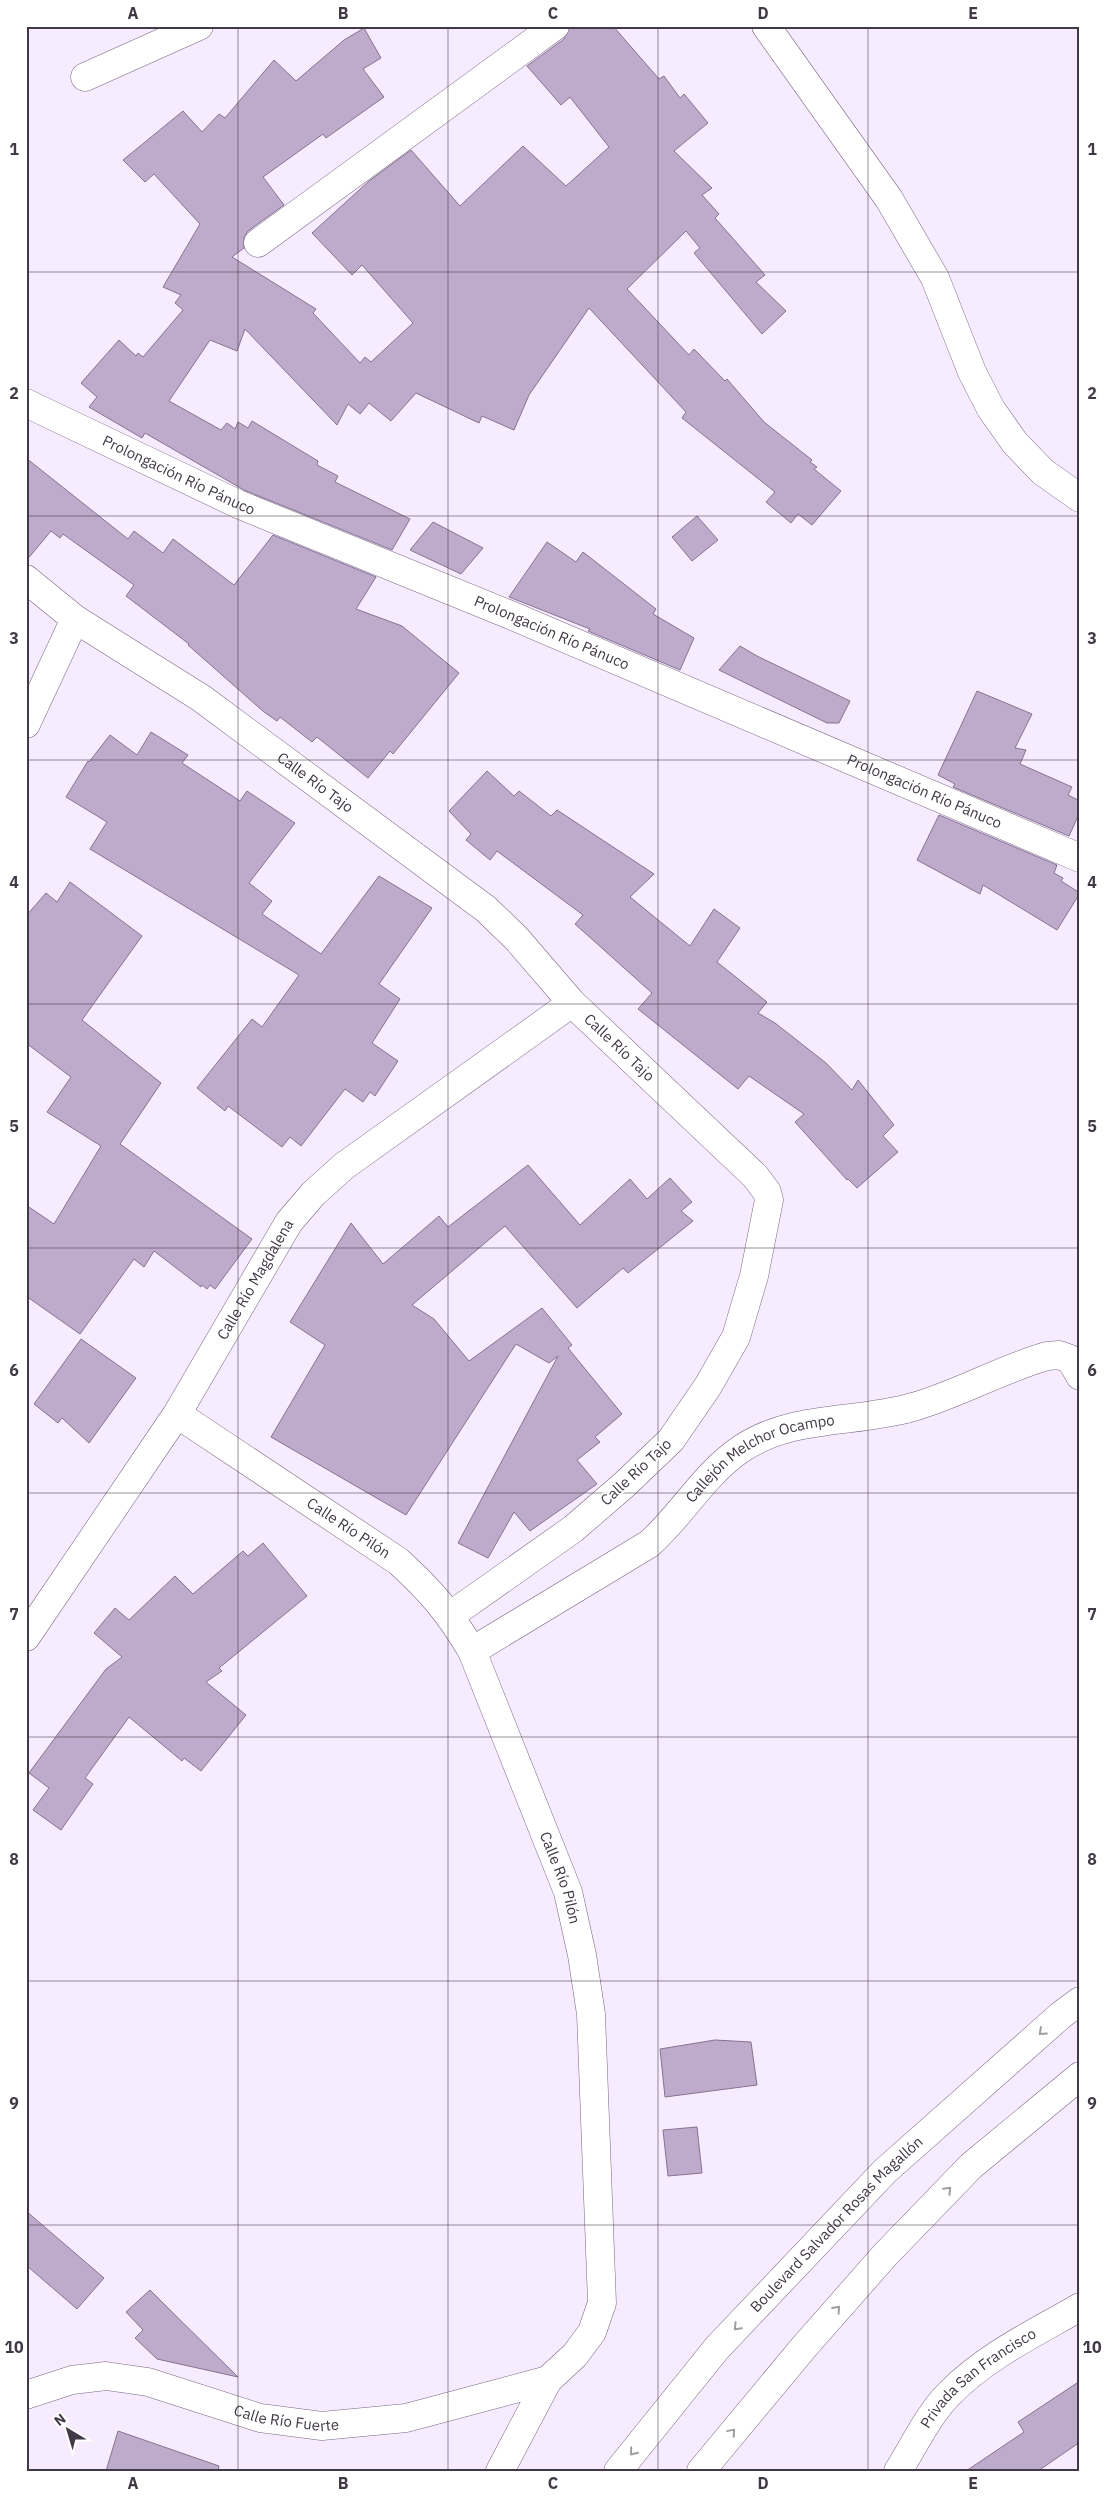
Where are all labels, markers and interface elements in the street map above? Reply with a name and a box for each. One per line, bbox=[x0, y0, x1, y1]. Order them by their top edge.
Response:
text: A bbox=[128, 3, 139, 23]
text: B bbox=[338, 3, 349, 23]
text: C bbox=[548, 3, 558, 23]
text: D bbox=[757, 3, 769, 23]
text: E bbox=[968, 3, 978, 23]
text: 1 bbox=[9, 139, 19, 159]
text: 1 bbox=[1087, 139, 1097, 159]
text: 2 bbox=[9, 383, 19, 403]
text: 2 bbox=[1087, 383, 1097, 403]
street label: Prolongación Río Pánuco bbox=[99, 431, 258, 519]
street label: Prolongación Río Pánuco bbox=[471, 591, 632, 674]
text: 3 bbox=[9, 628, 19, 648]
text: 3 bbox=[1087, 628, 1097, 648]
street label: Calle Río Tajo bbox=[274, 748, 357, 817]
street label: Prolongación Río Pánuco bbox=[844, 750, 1005, 833]
text: 4 bbox=[9, 872, 19, 892]
text: 4 bbox=[1087, 872, 1097, 892]
street label: Calle Río Tajo bbox=[580, 1009, 659, 1085]
text: 5 bbox=[9, 1116, 19, 1136]
text: 5 bbox=[1087, 1116, 1097, 1136]
street label: Calle Río Magdalena bbox=[212, 1216, 298, 1343]
text: 6 bbox=[9, 1360, 19, 1380]
text: 6 bbox=[1087, 1360, 1097, 1380]
street label: Callejón Melchor Ocampo bbox=[681, 1410, 836, 1506]
street label: Calle Río Tajo bbox=[596, 1434, 675, 1509]
street label: Calle Río Pilón bbox=[303, 1493, 394, 1562]
text: 7 bbox=[9, 1604, 19, 1624]
text: 7 bbox=[1087, 1604, 1097, 1624]
street label: Calle Río Pilón bbox=[536, 1829, 585, 1926]
text: 8 bbox=[9, 1849, 19, 1869]
text: 8 bbox=[1087, 1849, 1097, 1869]
one-way arrow bbox=[1038, 2026, 1047, 2035]
text: 9 bbox=[9, 2093, 19, 2113]
text: 9 bbox=[1087, 2093, 1097, 2113]
street label: Boulevard Salvador Rosas Magallón bbox=[746, 2132, 927, 2316]
one-way arrow bbox=[942, 2187, 951, 2196]
one-way arrow bbox=[831, 2306, 840, 2315]
one-way arrow bbox=[734, 2322, 743, 2331]
street label: Privada San Francisco bbox=[916, 2324, 1039, 2432]
text: 10 bbox=[4, 2337, 24, 2357]
text: 10 bbox=[1082, 2337, 1102, 2357]
street label: Calle Río Fuerte bbox=[232, 2400, 340, 2435]
north arrow bbox=[42, 2404, 92, 2454]
text: N bbox=[50, 2410, 70, 2430]
one-way arrow bbox=[726, 2429, 735, 2438]
one-way arrow bbox=[630, 2447, 639, 2456]
text: A bbox=[128, 2473, 139, 2493]
text: B bbox=[338, 2473, 349, 2493]
text: C bbox=[548, 2473, 558, 2493]
text: D bbox=[757, 2473, 769, 2493]
text: E bbox=[968, 2473, 978, 2493]

